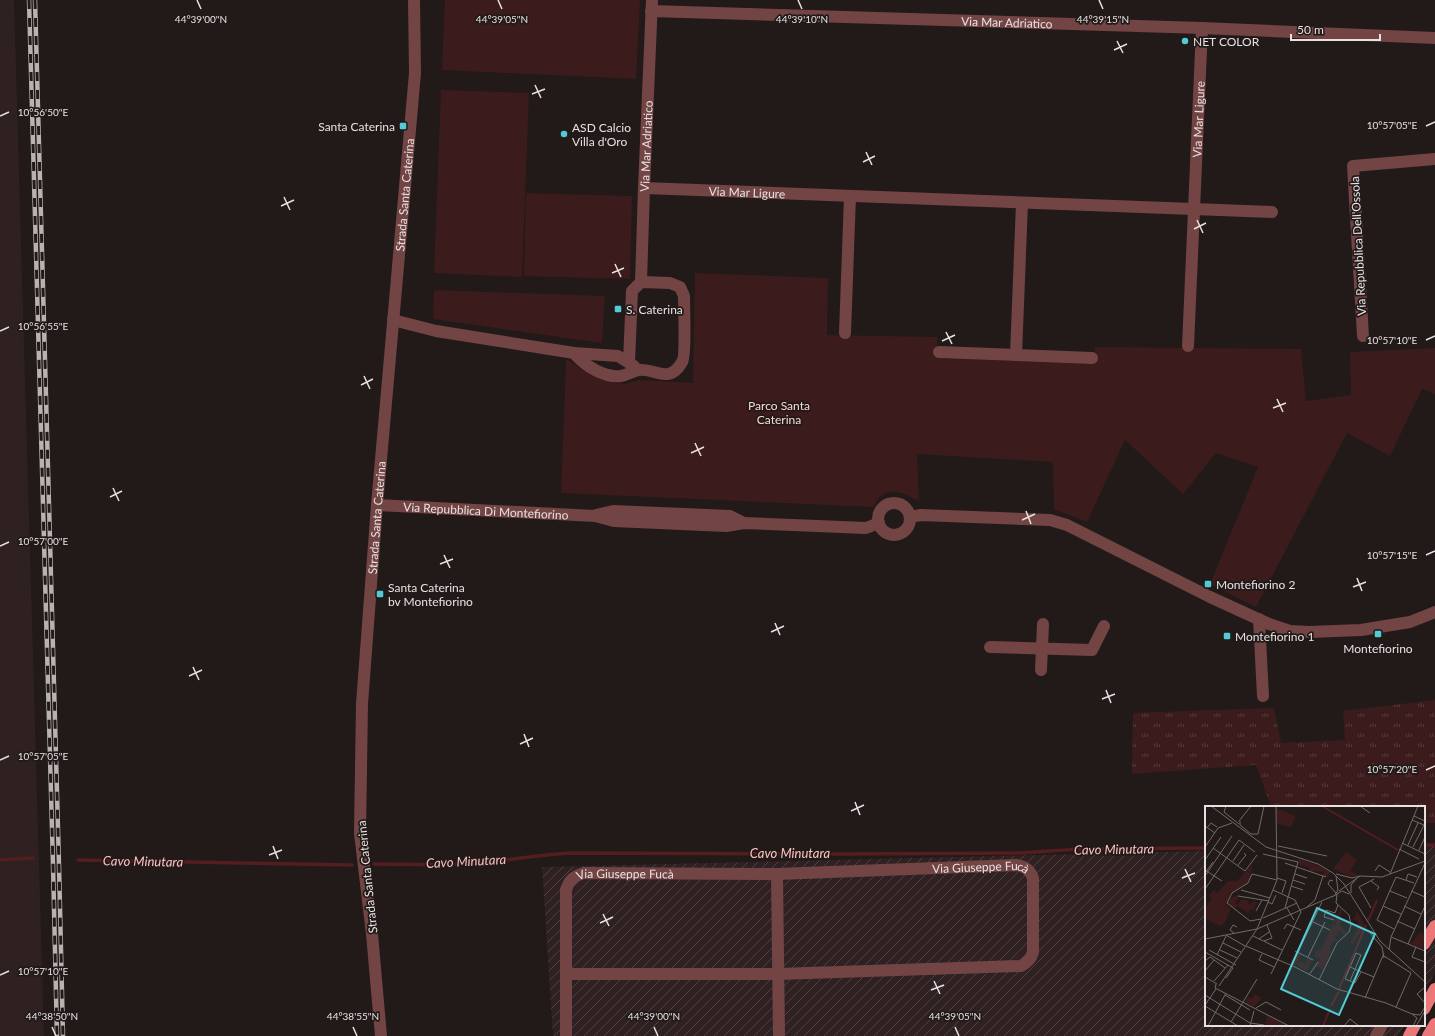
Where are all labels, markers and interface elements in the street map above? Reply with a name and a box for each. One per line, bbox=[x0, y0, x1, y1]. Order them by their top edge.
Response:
text: 44°39'00"N bbox=[175, 13, 227, 25]
text: 44°39'05"N bbox=[476, 13, 528, 25]
text: 44°39'10"N bbox=[776, 13, 828, 25]
street label: Via Mar Adriatico bbox=[961, 13, 1053, 31]
text: 44°39'15"N bbox=[1077, 13, 1129, 25]
scale bar bbox=[1291, 16, 1380, 42]
text: 50 m bbox=[1297, 22, 1324, 37]
place label: NET COLOR bbox=[1193, 34, 1260, 49]
marker: NET COLOR bbox=[1180, 36, 1190, 46]
street label: Via Mar Ligure bbox=[1189, 81, 1207, 158]
street label: Via Mar Adriatico bbox=[636, 100, 655, 192]
text: 10°56'50"E bbox=[18, 106, 68, 118]
place label: Santa Caterina bbox=[318, 119, 395, 134]
text: 10°57'05"E bbox=[1367, 119, 1417, 131]
place label: ASD Calcio Villa d'Oro bbox=[572, 120, 631, 149]
marker: Santa Caterina bbox=[398, 121, 408, 131]
marker: ASD Calcio Villa d'Oro bbox=[559, 129, 569, 139]
street label: Strada Santa Caterina bbox=[392, 138, 417, 252]
street label: Via Repubblica Dell'Ossola bbox=[1347, 176, 1369, 316]
street label: Via Mar Ligure bbox=[708, 183, 786, 201]
place label: S. Caterina bbox=[626, 302, 683, 317]
marker: S. Caterina bbox=[613, 304, 623, 314]
text: 10°56'55"E bbox=[18, 320, 68, 332]
text: 10°57'10"E bbox=[1367, 334, 1417, 346]
park label: Parco Santa Caterina bbox=[748, 398, 810, 427]
street label: Strada Santa Caterina bbox=[364, 460, 388, 575]
street label: Via Repubblica Di Montefiorino bbox=[403, 499, 569, 522]
text: 10°57'00"E bbox=[18, 535, 68, 547]
text: 10°57'15"E bbox=[1367, 549, 1417, 561]
place label: Montefiorino 2 bbox=[1216, 577, 1295, 592]
marker: Montefiorino 2 bbox=[1203, 579, 1213, 589]
place label: Santa Caterina bv Montefiorino bbox=[388, 580, 473, 609]
marker: Santa Caterina bv Montefiorino bbox=[375, 589, 385, 599]
place label: Montefiorino 1 bbox=[1235, 629, 1314, 644]
marker: Montefiorino bbox=[1373, 629, 1383, 639]
marker: Montefiorino 1 bbox=[1222, 631, 1232, 641]
place label: Montefiorino bbox=[1343, 641, 1413, 656]
text: 10°57'05"E bbox=[18, 750, 68, 762]
text: 10°57'20"E bbox=[1367, 763, 1417, 775]
inset map bbox=[1205, 806, 1425, 1026]
street label: Strada Santa Caterina bbox=[354, 820, 380, 934]
water label: Cavo Minutara bbox=[1074, 840, 1155, 858]
water label: Cavo Minutara bbox=[750, 845, 831, 861]
water label: Cavo Minutara bbox=[425, 851, 507, 871]
water label: Cavo Minutara bbox=[103, 852, 184, 870]
street label: Via Giuseppe Fucà bbox=[932, 857, 1033, 876]
street label: Via Giuseppe Fucà bbox=[574, 865, 674, 883]
text: 10°57'10"E bbox=[18, 965, 68, 977]
text: 44°38'50"N bbox=[26, 1010, 78, 1022]
text: 44°38'55"N bbox=[327, 1010, 379, 1022]
text: 44°39'00"N bbox=[628, 1010, 680, 1022]
text: 44°39'05"N bbox=[929, 1010, 981, 1022]

